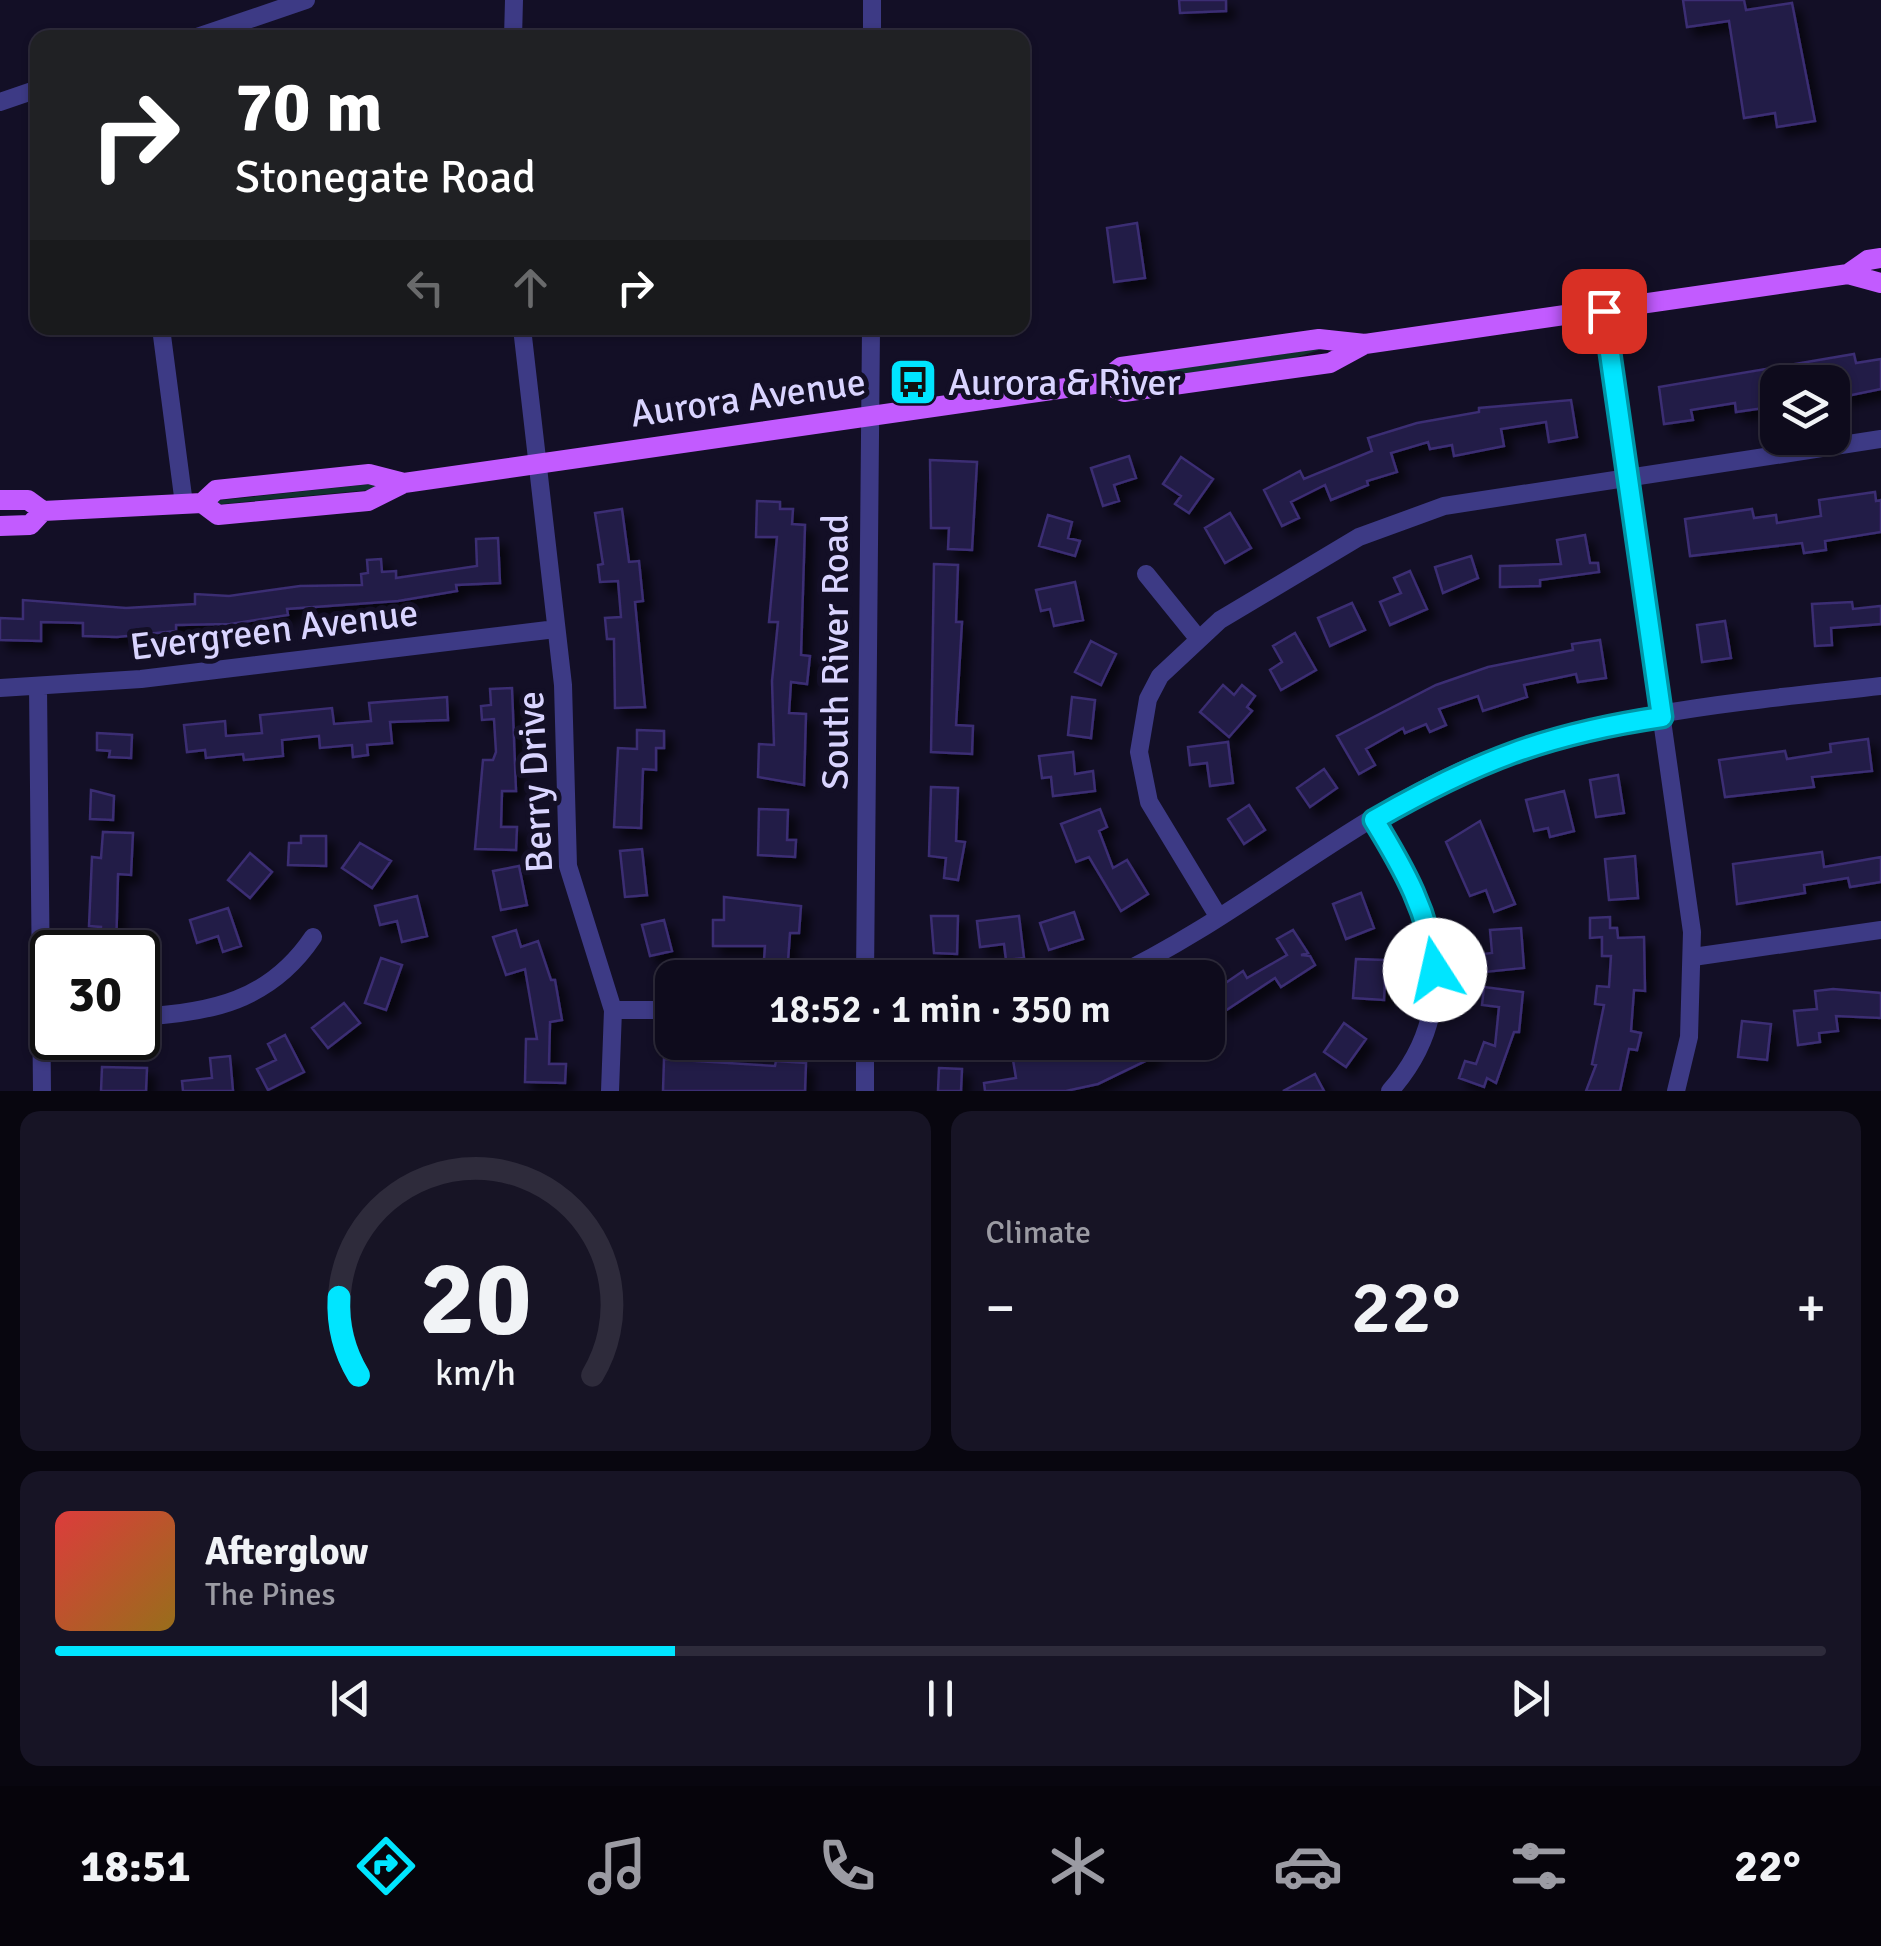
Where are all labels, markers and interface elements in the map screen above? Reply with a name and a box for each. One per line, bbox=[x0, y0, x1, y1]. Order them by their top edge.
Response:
text: 70 m bbox=[235, 64, 383, 150]
icon: right bbox=[70, 70, 200, 200]
text: Stonegate Road bbox=[235, 150, 536, 205]
icon: left bbox=[398, 260, 453, 315]
icon: ahead bbox=[503, 260, 558, 315]
icon: right bbox=[608, 260, 663, 315]
pin bbox=[1562, 269, 1647, 354]
icon: arrive bbox=[1577, 284, 1632, 339]
bus stop icon: Aurora & River bbox=[887, 356, 939, 408]
street label: Aurora Avenue bbox=[627, 358, 869, 438]
place label: Aurora & River bbox=[948, 359, 1181, 406]
map controls bbox=[1760, 365, 1850, 455]
button: layers bbox=[1760, 365, 1850, 455]
street label: South River Road bbox=[812, 514, 859, 790]
street label: Evergreen Avenue bbox=[127, 589, 421, 671]
street label: Berry Drive bbox=[507, 690, 563, 874]
position arrow bbox=[1383, 918, 1487, 1022]
speed limit sign: 30 bbox=[30, 930, 160, 1060]
text: 18:52 · 1 min · 350 m bbox=[769, 986, 1111, 1033]
text: Climate bbox=[986, 1213, 1091, 1252]
text: 20 bbox=[419, 1235, 531, 1363]
text: 22° bbox=[1351, 1261, 1461, 1354]
text: − bbox=[986, 1274, 1015, 1342]
text: + bbox=[1796, 1274, 1826, 1342]
text: km/h bbox=[435, 1351, 516, 1395]
text: Afterglow bbox=[205, 1528, 368, 1575]
text: The Pines bbox=[205, 1575, 336, 1614]
icon: previous bbox=[323, 1671, 378, 1726]
icon: pause bbox=[913, 1671, 968, 1726]
icon: next bbox=[1503, 1671, 1558, 1726]
icon: directions bbox=[351, 1831, 421, 1901]
icon: music bbox=[582, 1831, 652, 1901]
icon: phone bbox=[812, 1831, 882, 1901]
icon: climate bbox=[1043, 1831, 1113, 1901]
icon: car bbox=[1273, 1831, 1343, 1901]
icon: filters bbox=[1504, 1831, 1574, 1901]
text: 18:51 bbox=[80, 1839, 191, 1894]
text: 22° bbox=[1734, 1839, 1801, 1894]

